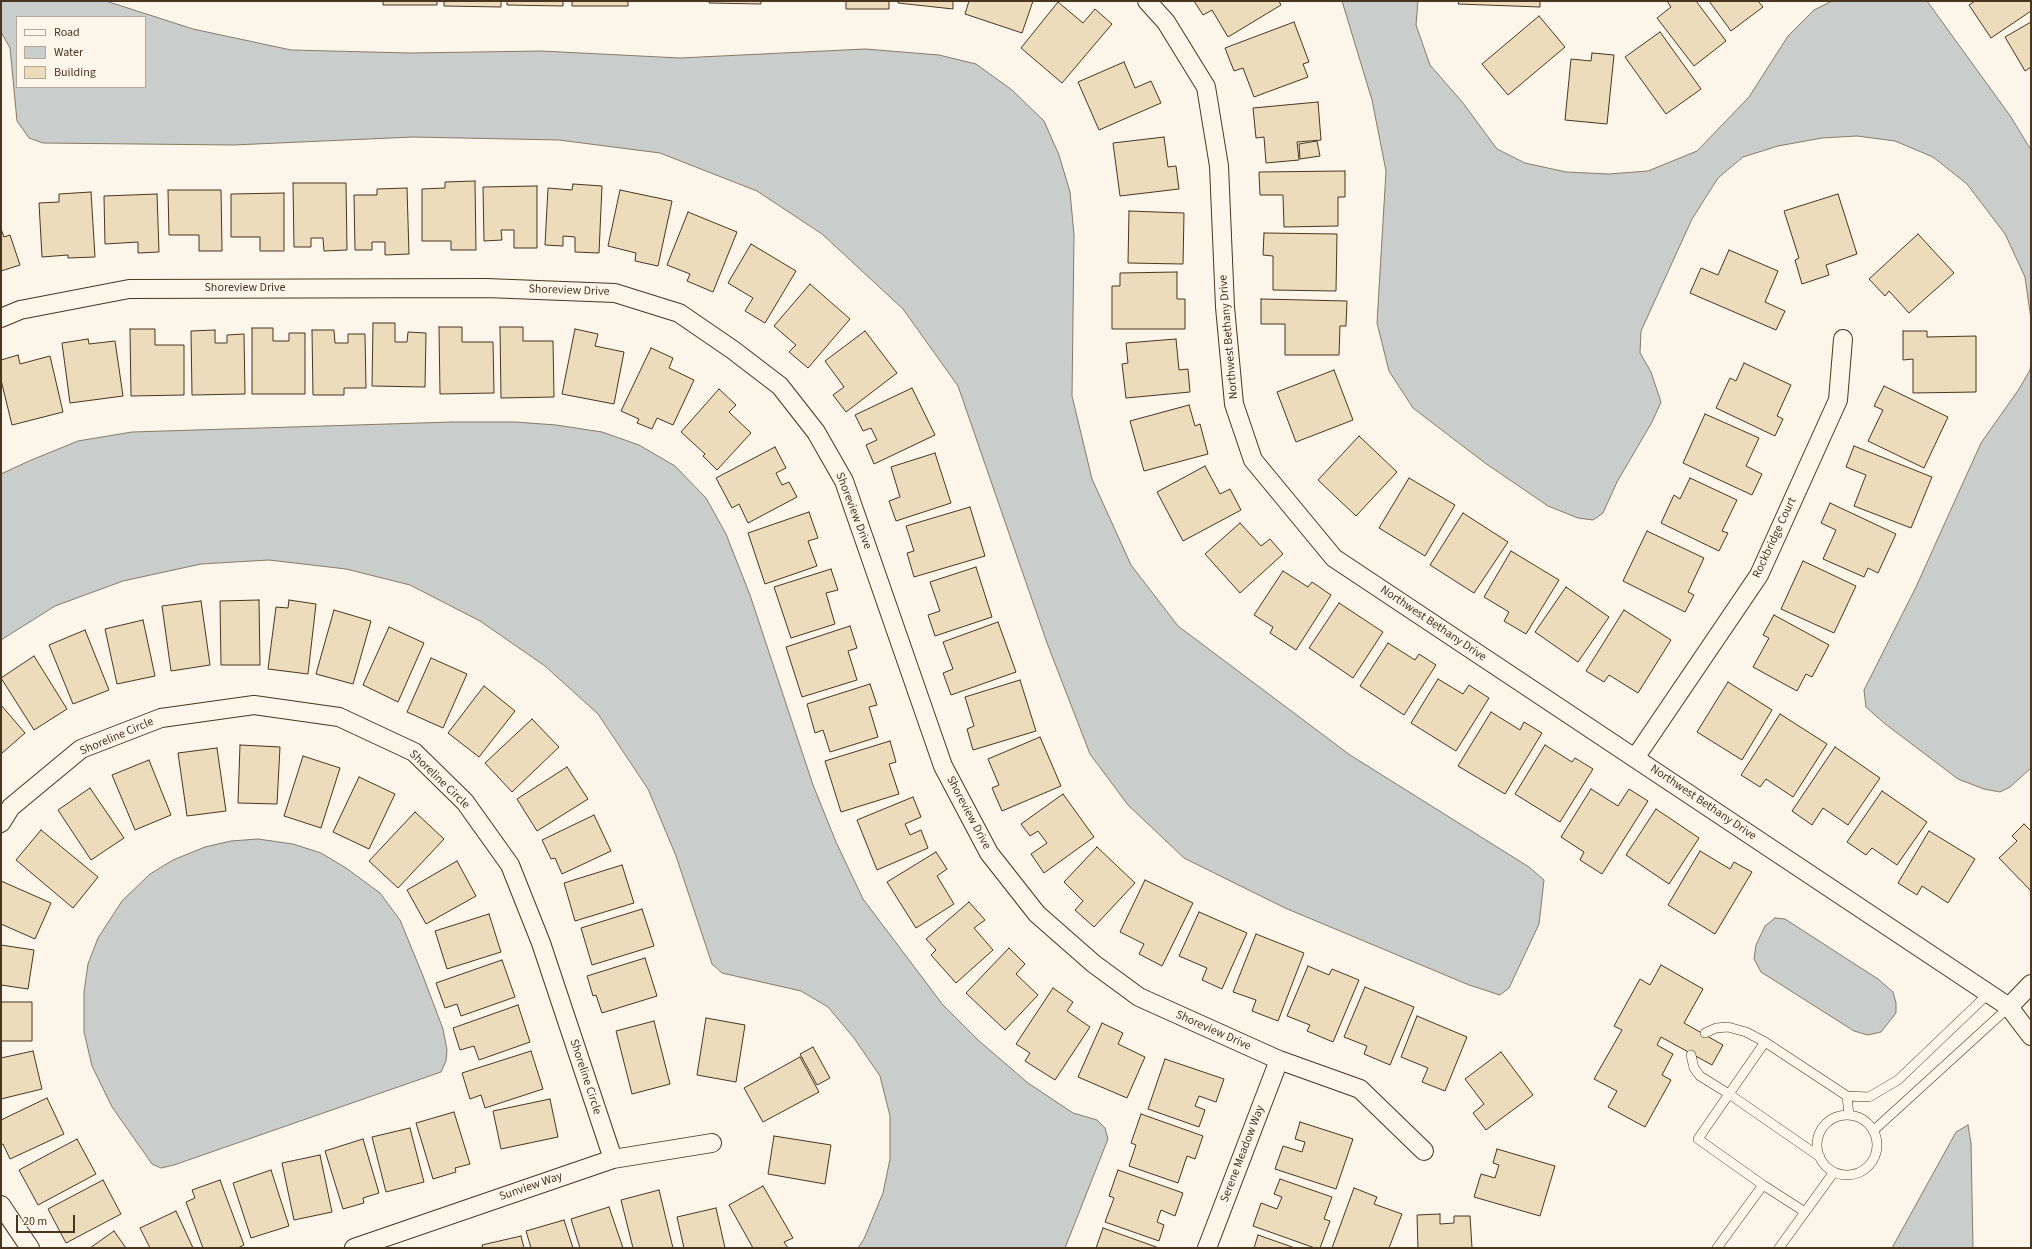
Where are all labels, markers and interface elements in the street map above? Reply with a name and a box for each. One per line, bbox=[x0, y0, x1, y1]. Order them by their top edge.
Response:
legend bbox=[16, 16, 146, 88]
text: Road bbox=[54, 24, 80, 41]
text: Water bbox=[54, 44, 83, 61]
text: Building bbox=[54, 64, 96, 81]
street label: Northwest Bethany Drive bbox=[1216, 274, 1242, 400]
street label: Shoreview Drive bbox=[204, 281, 286, 295]
street label: Shoreview Drive bbox=[528, 282, 610, 300]
street label: Shoreview Drive bbox=[832, 471, 874, 551]
street label: Rockbridge Court bbox=[1750, 495, 1800, 581]
street label: Northwest Bethany Drive bbox=[1377, 583, 1489, 665]
street label: Shoreline Circle bbox=[78, 715, 156, 759]
street label: Shoreline Circle bbox=[406, 747, 472, 813]
street label: Northwest Bethany Drive bbox=[1647, 762, 1759, 844]
street label: Shoreview Drive bbox=[943, 774, 993, 852]
street label: Shoreview Drive bbox=[1173, 1008, 1253, 1054]
street label: Shoreline Circle bbox=[566, 1037, 604, 1117]
street label: Serene Meadow Way bbox=[1218, 1103, 1268, 1205]
street label: Sunview Way bbox=[497, 1169, 565, 1205]
scale bar bbox=[18, 1207, 77, 1233]
text: 20 m bbox=[23, 1213, 47, 1230]

